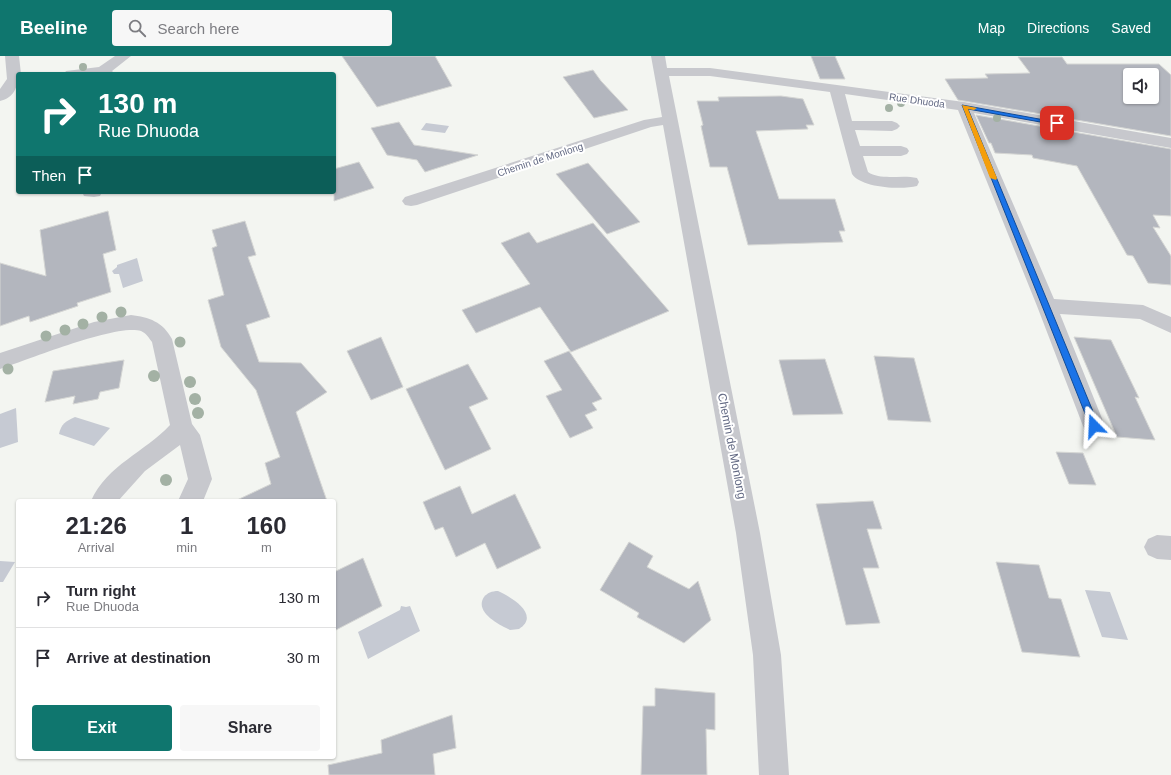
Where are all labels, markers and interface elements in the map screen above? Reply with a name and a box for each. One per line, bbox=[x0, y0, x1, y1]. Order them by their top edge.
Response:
search box bbox=[112, 10, 392, 46]
text: Beeline bbox=[20, 17, 88, 38]
icon: search bbox=[126, 17, 148, 39]
text: Search here bbox=[158, 20, 239, 37]
text: Map bbox=[978, 20, 1005, 36]
text: Directions bbox=[1027, 20, 1089, 36]
text: Saved bbox=[1111, 20, 1151, 36]
map controls bbox=[1123, 68, 1159, 104]
button: sound bbox=[1123, 68, 1159, 104]
icon: right bbox=[32, 88, 84, 140]
text: 130 m bbox=[98, 88, 177, 119]
street label: Rue Dhuoda bbox=[888, 91, 946, 110]
pin bbox=[1040, 106, 1074, 140]
icon: arrive bbox=[1046, 112, 1068, 134]
text: Rue Dhuoda bbox=[98, 121, 199, 141]
street label: Chemin de Monlong bbox=[496, 140, 584, 179]
icon: arrive bbox=[74, 164, 96, 186]
text: Then bbox=[32, 167, 66, 184]
street label: Chemin de Monlong bbox=[715, 392, 749, 500]
position arrow bbox=[1073, 405, 1115, 447]
text: 21:26 bbox=[65, 512, 127, 539]
text: 1 bbox=[180, 512, 193, 539]
text: 160 bbox=[247, 512, 287, 539]
text: Arrival bbox=[78, 540, 115, 555]
text: min bbox=[176, 540, 197, 555]
text: m bbox=[261, 540, 272, 555]
text: Turn right bbox=[66, 582, 136, 599]
icon: right bbox=[32, 587, 54, 609]
text: 130 m bbox=[278, 589, 320, 606]
text: Rue Dhuoda bbox=[66, 599, 139, 614]
icon: arrive bbox=[32, 647, 54, 669]
text: Arrive at destination bbox=[66, 649, 211, 666]
text: 30 m bbox=[287, 649, 320, 666]
button: Exit bbox=[32, 705, 172, 751]
button: Share bbox=[180, 705, 320, 751]

